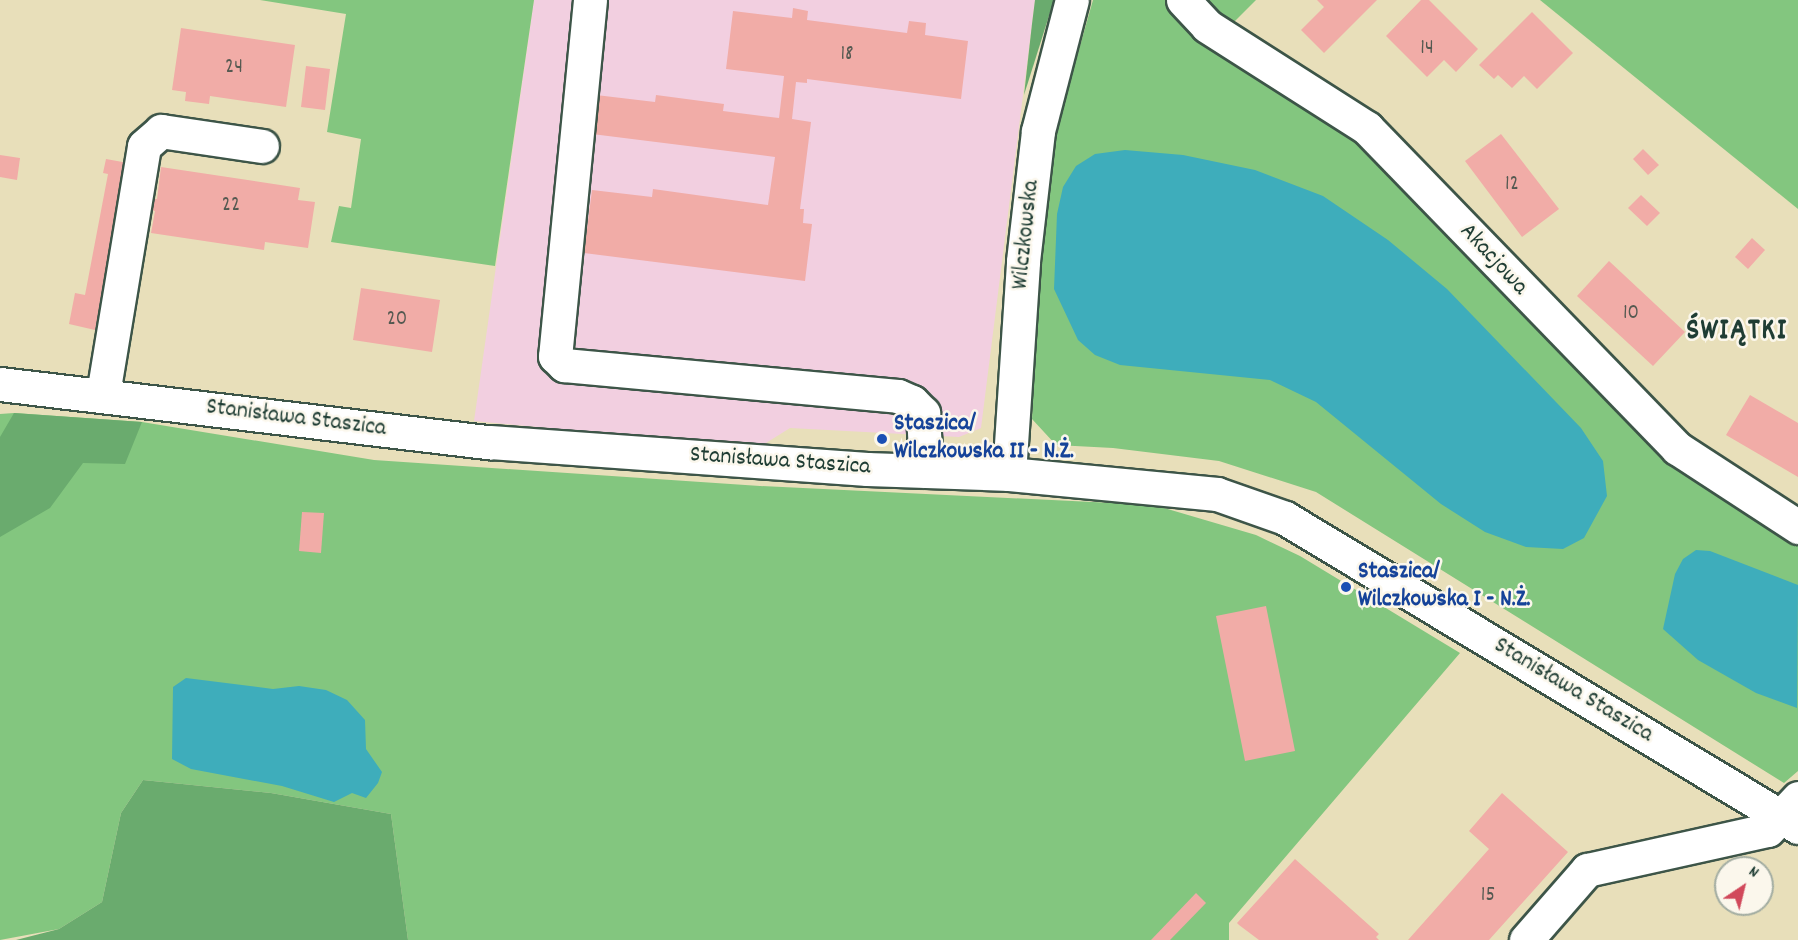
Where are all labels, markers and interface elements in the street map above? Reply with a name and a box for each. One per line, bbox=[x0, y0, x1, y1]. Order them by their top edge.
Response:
house number: 14 bbox=[1420, 36, 1434, 62]
house number: 18 bbox=[840, 42, 854, 68]
house number: 24 bbox=[225, 55, 243, 81]
house number: 12 bbox=[1505, 172, 1519, 198]
street label: Wilczkowska bbox=[1007, 179, 1047, 291]
house number: 22 bbox=[222, 193, 240, 219]
street label: Akacjowa bbox=[1453, 218, 1533, 302]
house number: 10 bbox=[1623, 301, 1639, 327]
house number: 20 bbox=[387, 307, 407, 333]
district label: ŚWIĄTKI bbox=[1687, 315, 1787, 351]
street label: Stanisława Staszica bbox=[204, 394, 388, 444]
place label: Staszica/ Wilczkowska II - N.Ż. bbox=[894, 411, 1074, 467]
marker: Staszica/ Wilczkowska II - N.Ż. bbox=[875, 432, 889, 446]
street label: Stanisława Staszica bbox=[689, 441, 871, 483]
place label: Staszica/ Wilczkowska I - N.Ż. bbox=[1358, 559, 1531, 615]
marker: Staszica/ Wilczkowska I - N.Ż. bbox=[1339, 580, 1353, 594]
street label: Stanisława Staszica bbox=[1488, 632, 1658, 750]
north arrow bbox=[1714, 856, 1774, 916]
text: N bbox=[1744, 861, 1763, 884]
house number: 15 bbox=[1481, 883, 1495, 909]

